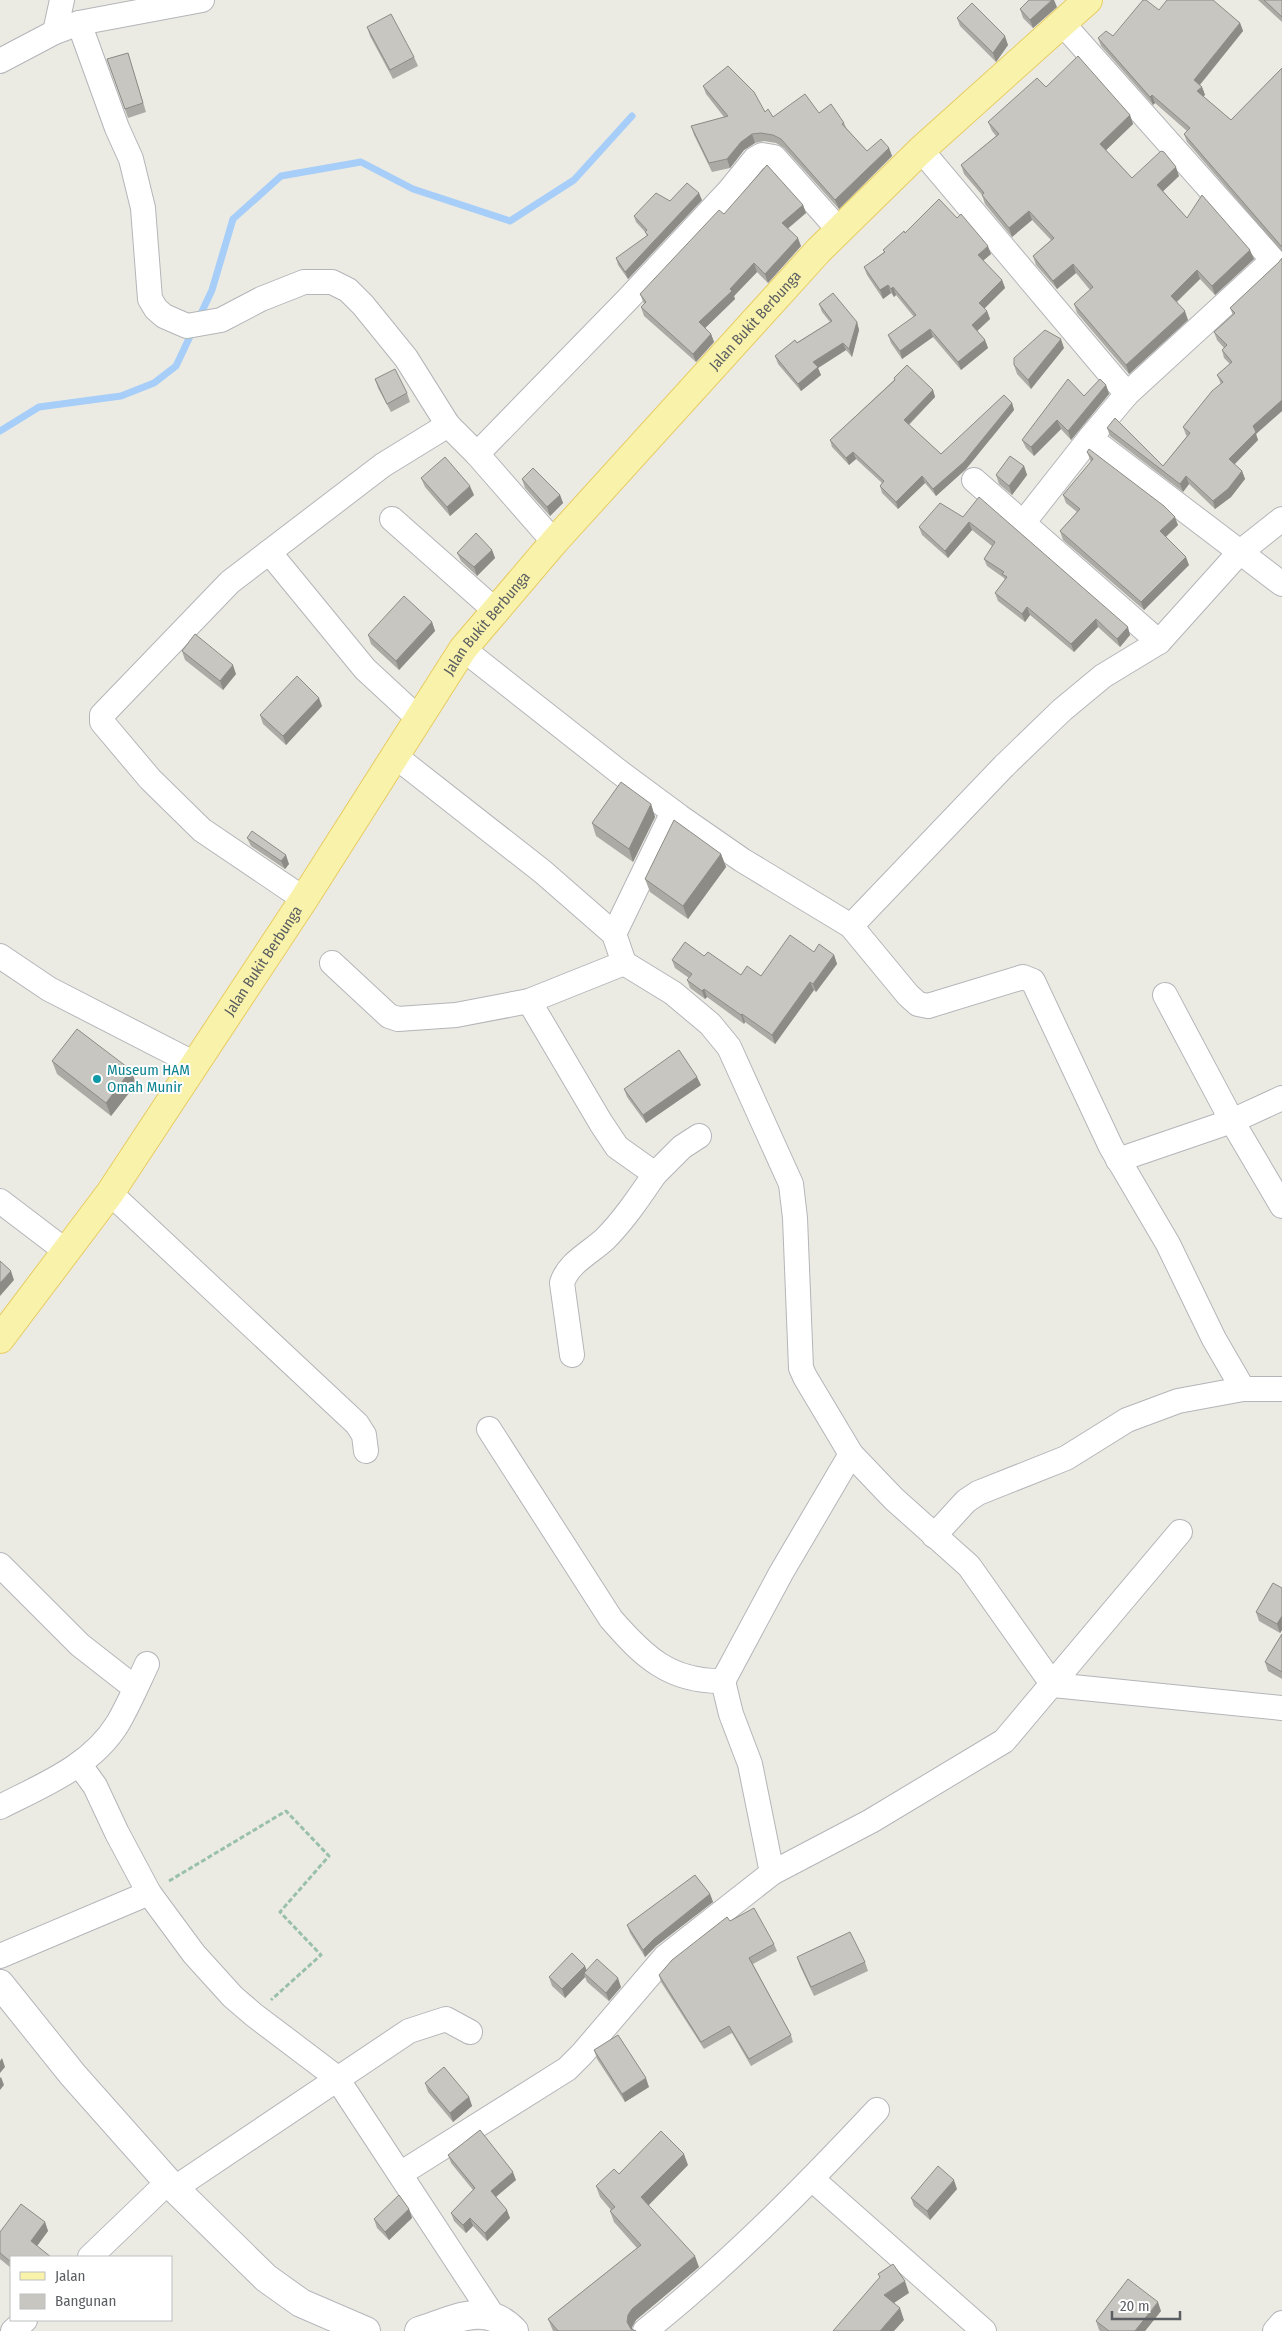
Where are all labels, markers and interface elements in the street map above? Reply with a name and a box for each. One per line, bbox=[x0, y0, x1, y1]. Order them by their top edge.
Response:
street label: Jalan Bukit Berbunga bbox=[705, 267, 805, 374]
street label: Jalan Bukit Berbunga bbox=[440, 568, 534, 679]
street label: Jalan Bukit Berbunga bbox=[220, 902, 306, 1019]
place label: Museum HAM Omah Munir bbox=[107, 1061, 190, 1096]
marker: Museum HAM Omah Munir bbox=[91, 1073, 103, 1085]
legend bbox=[10, 2256, 172, 2321]
text: Jalan bbox=[55, 2267, 85, 2285]
scale bar bbox=[1112, 2288, 1180, 2320]
text: Bangunan bbox=[55, 2292, 116, 2310]
text: 20 m bbox=[1120, 2297, 1150, 2315]

